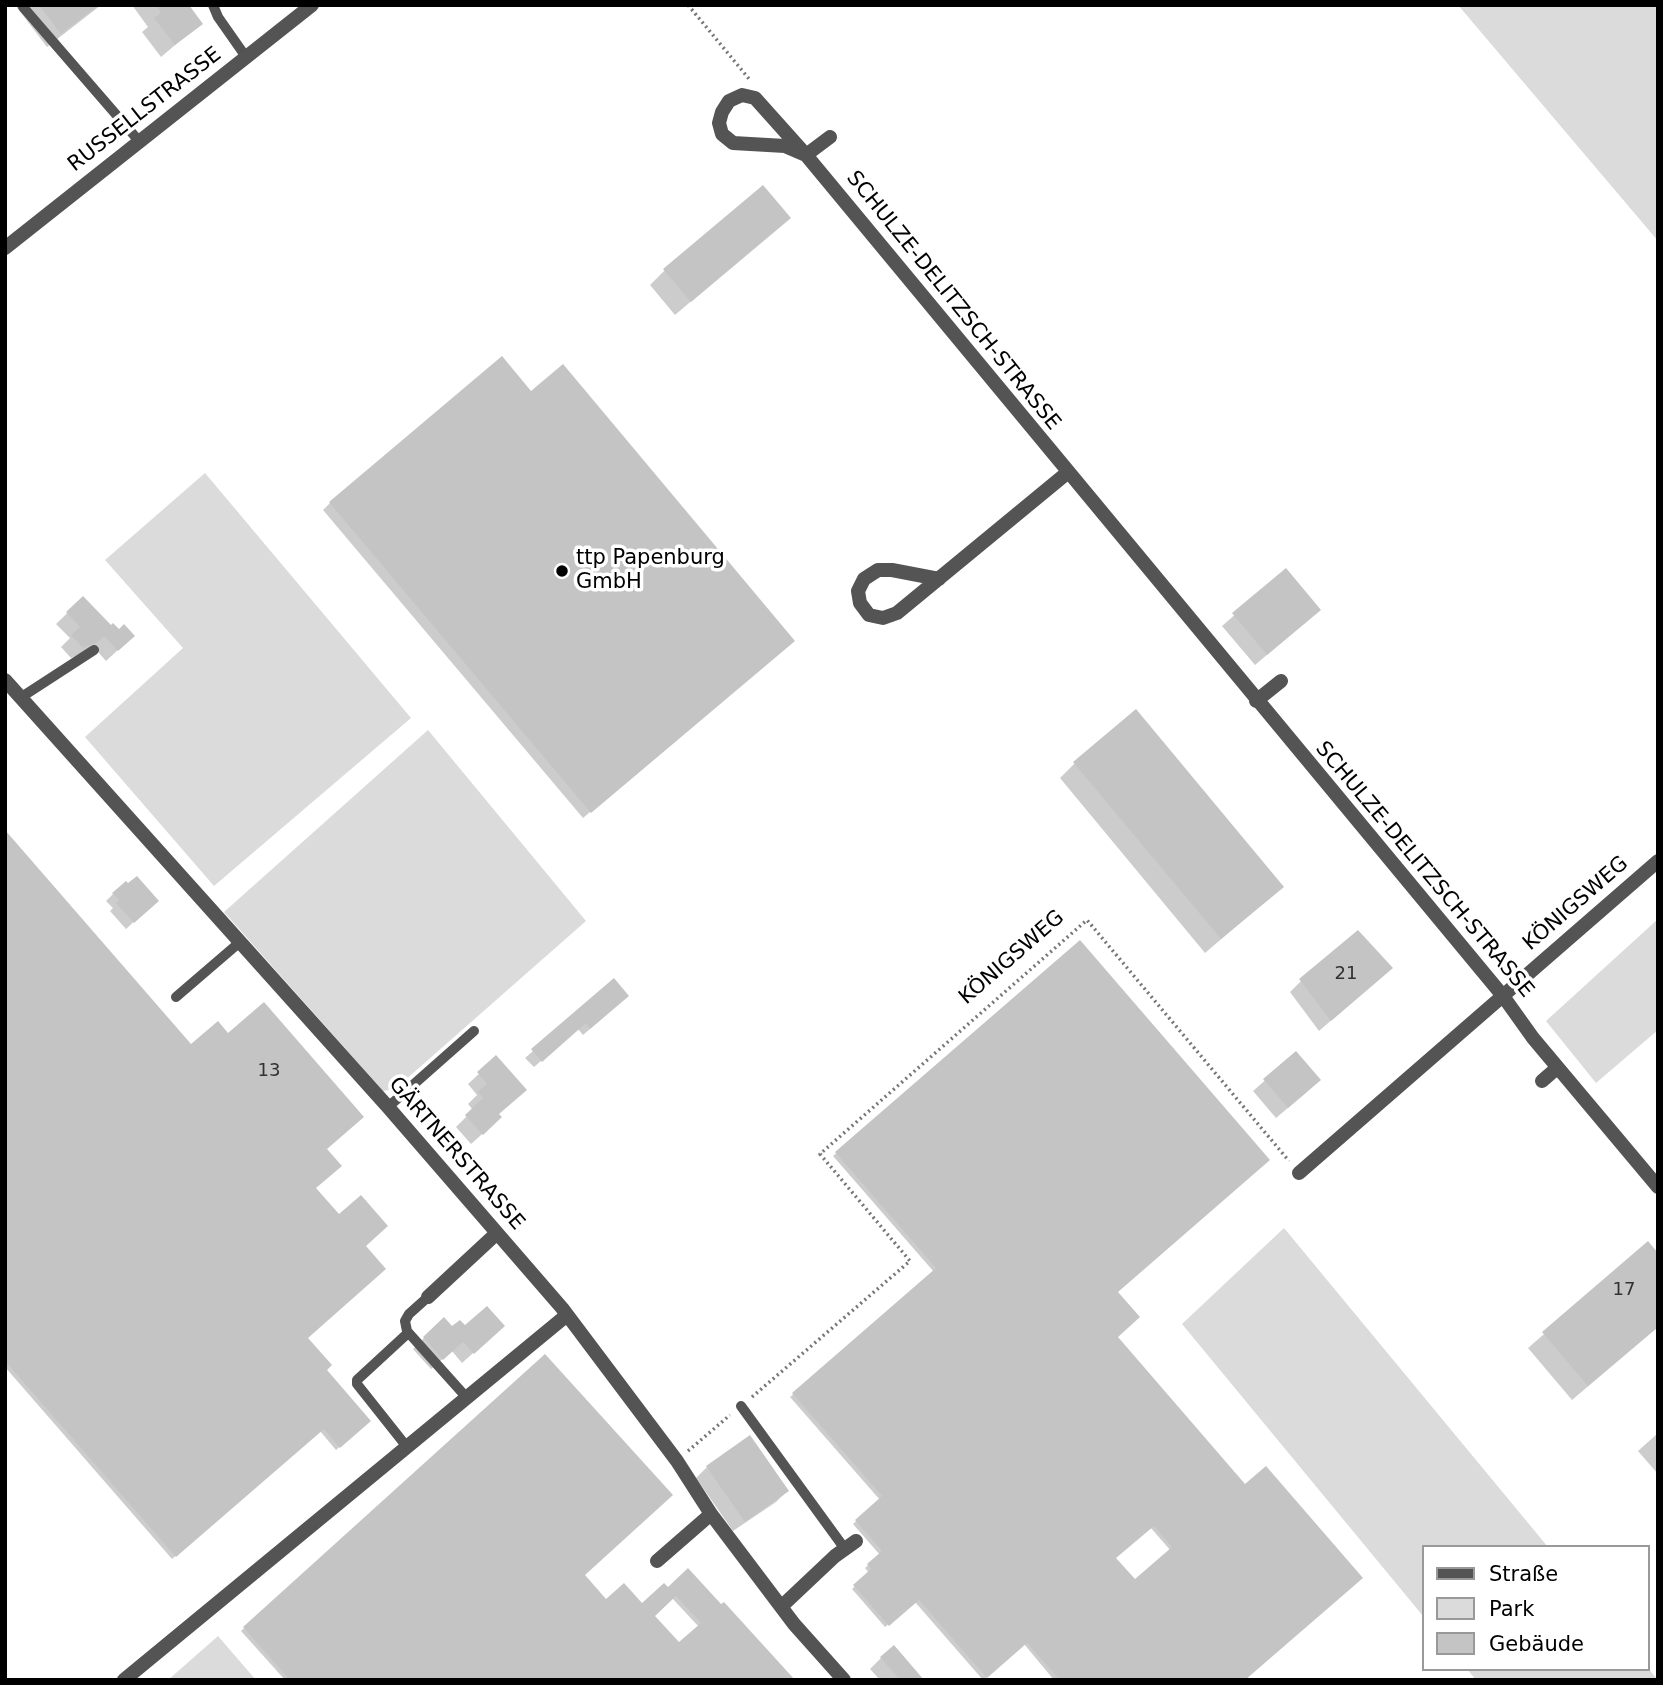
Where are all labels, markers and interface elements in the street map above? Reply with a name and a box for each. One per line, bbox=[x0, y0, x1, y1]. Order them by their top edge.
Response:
street label: RUSSELLSTRASSE bbox=[63, 42, 227, 178]
street label: SCHULZE-DELITZSCH-STRASSE bbox=[841, 166, 1065, 436]
place label: ttp Papenburg GmbH bbox=[576, 546, 725, 596]
marker: ttp Papenburg GmbH bbox=[554, 563, 570, 579]
street label: SCHULZE-DELITZSCH-STRASSE bbox=[1310, 737, 1538, 1003]
street label: KÖNIGSWEG bbox=[1518, 852, 1634, 956]
street label: KÖNIGSWEG bbox=[954, 906, 1070, 1010]
house number: 21 bbox=[1335, 963, 1357, 985]
house number: 13 bbox=[258, 1060, 280, 1082]
street label: GÄRTNERSTRASSE bbox=[383, 1072, 529, 1236]
house number: 17 bbox=[1613, 1279, 1635, 1301]
legend bbox=[1422, 1545, 1649, 1671]
text: Straße bbox=[1489, 1562, 1558, 1586]
text: Park bbox=[1489, 1597, 1534, 1621]
text: Gebäude bbox=[1489, 1632, 1584, 1656]

